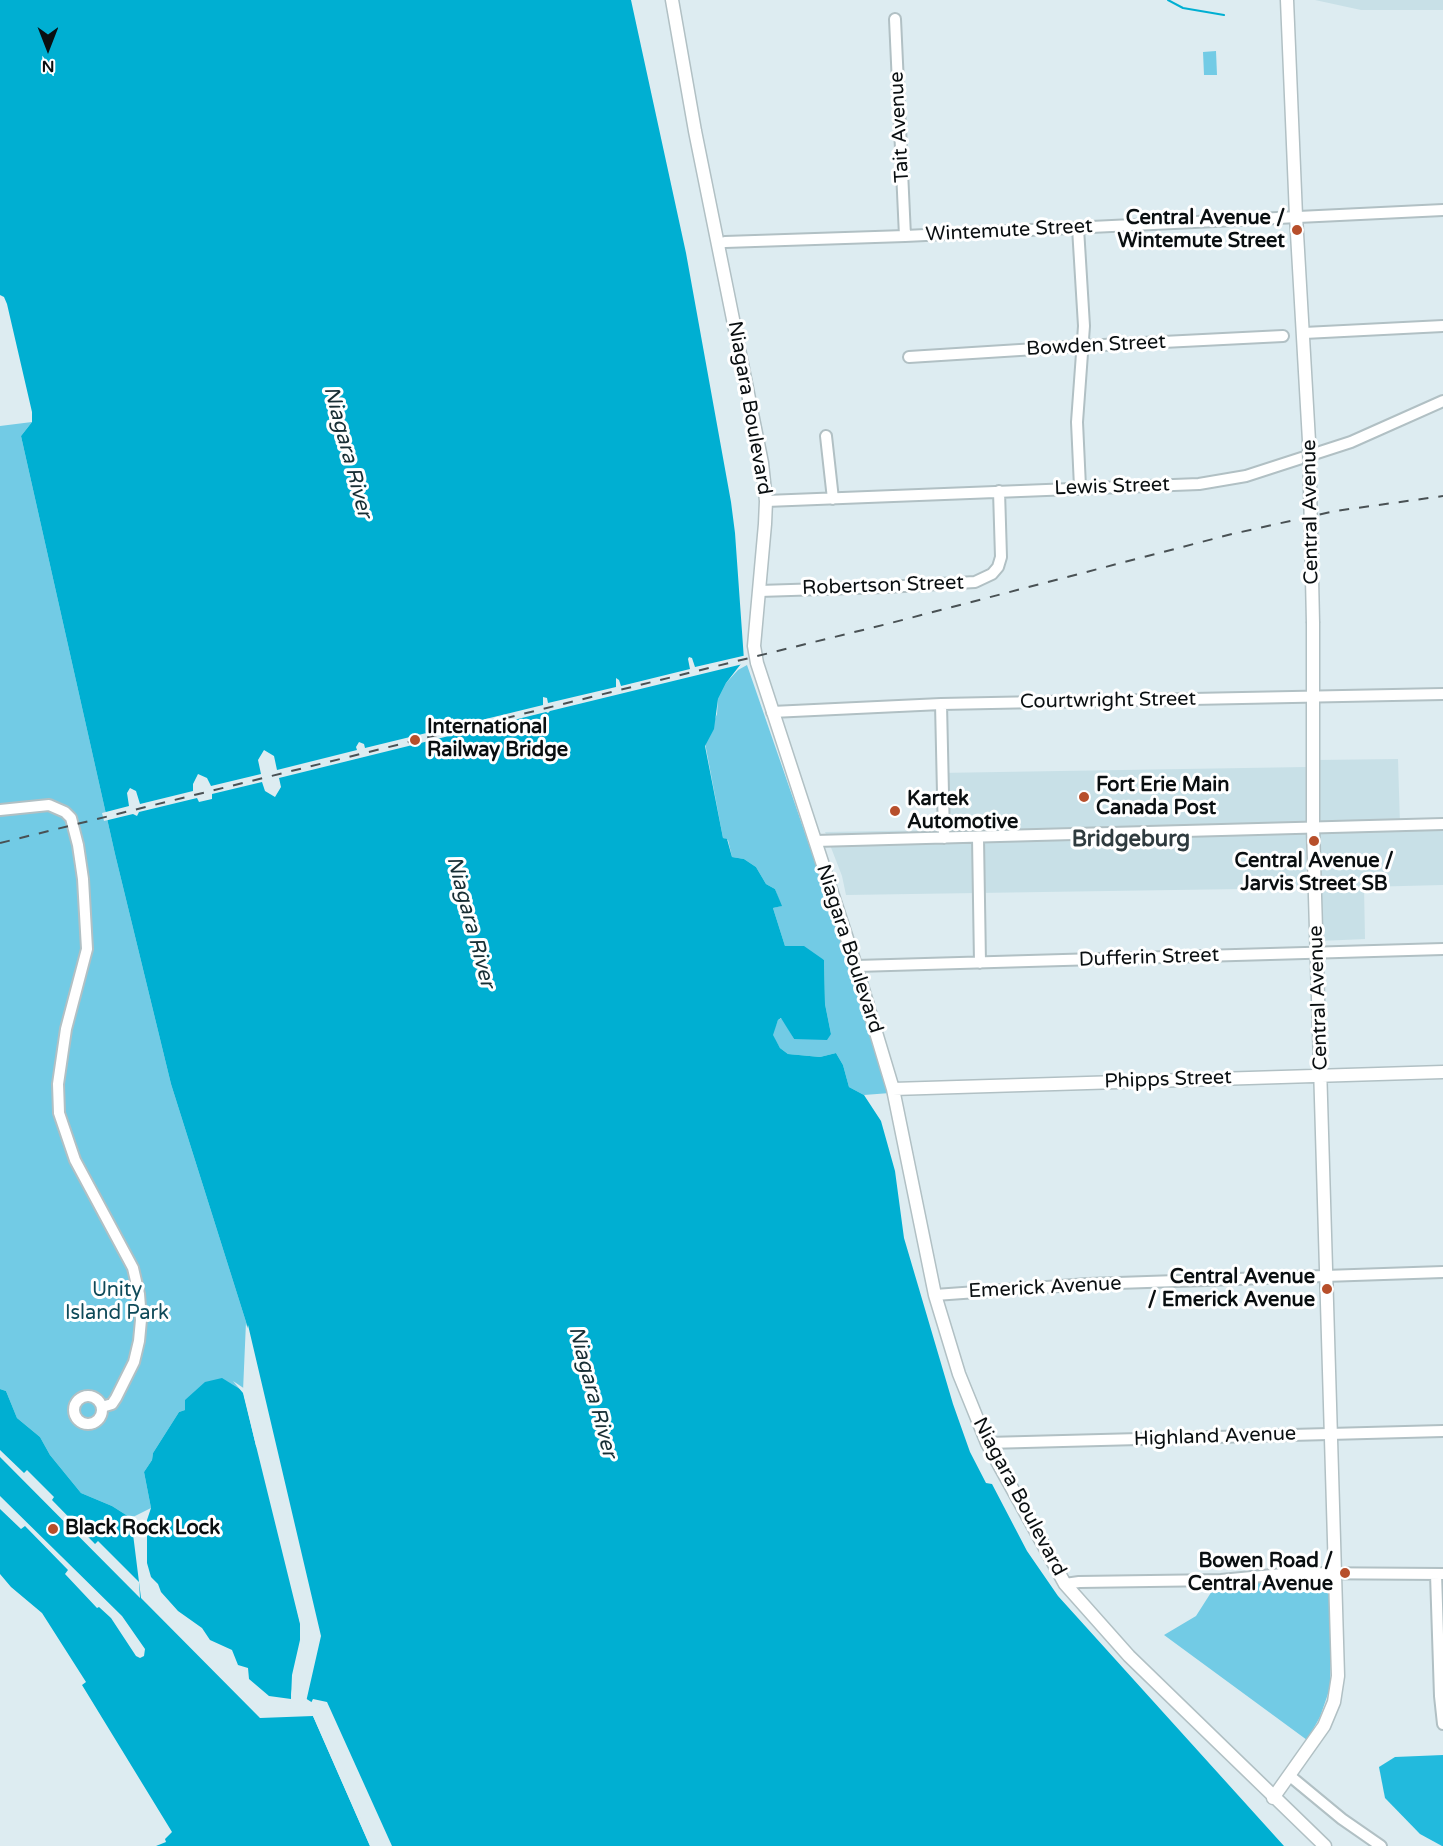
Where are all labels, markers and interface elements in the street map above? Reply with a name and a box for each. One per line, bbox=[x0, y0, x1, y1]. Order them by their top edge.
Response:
north arrow bbox=[18, 18, 78, 78]
text: N bbox=[42, 56, 54, 76]
street label: Tait Avenue bbox=[885, 71, 915, 183]
place label: Central Avenue / Wintemute Street bbox=[1118, 207, 1285, 254]
street label: Wintemute Street bbox=[925, 215, 1093, 247]
marker: Central Avenue / Wintemute Street bbox=[1290, 223, 1304, 237]
street label: Niagara Boulevard bbox=[722, 319, 776, 497]
street label: Bowden Street bbox=[1025, 330, 1167, 362]
water label: Niagara River bbox=[317, 383, 377, 521]
street label: Central Avenue bbox=[1298, 439, 1324, 585]
street label: Lewis Street bbox=[1054, 473, 1170, 501]
street label: Robertson Street bbox=[802, 571, 964, 601]
street label: Courtwright Street bbox=[1020, 687, 1196, 715]
place label: International Railway Bridge bbox=[427, 716, 568, 763]
marker: International Railway Bridge bbox=[408, 733, 422, 747]
place label: Fort Erie Main Canada Post bbox=[1096, 774, 1230, 821]
place label: Kartek Automotive bbox=[907, 788, 1018, 835]
marker: Fort Erie Main Canada Post bbox=[1077, 790, 1091, 804]
marker: Kartek Automotive bbox=[888, 804, 902, 818]
district label: Bridgeburg bbox=[1072, 827, 1190, 853]
marker: Central Avenue / Jarvis Street SB bbox=[1307, 834, 1321, 848]
place label: Central Avenue / Jarvis Street SB bbox=[1234, 850, 1394, 897]
water label: Niagara River bbox=[440, 853, 500, 991]
street label: Niagara Boulevard bbox=[810, 862, 888, 1036]
street label: Central Avenue bbox=[1304, 925, 1334, 1071]
street label: Dufferin Street bbox=[1078, 944, 1220, 972]
street label: Phipps Street bbox=[1104, 1066, 1232, 1094]
place label: Central Avenue / Emerick Avenue bbox=[1148, 1266, 1315, 1313]
street label: Emerick Avenue bbox=[968, 1272, 1122, 1304]
park label: Unity Island Park bbox=[65, 1279, 169, 1326]
marker: Central Avenue / Emerick Avenue bbox=[1320, 1282, 1334, 1296]
water label: Niagara River bbox=[562, 1323, 622, 1461]
street label: Niagara Boulevard bbox=[967, 1414, 1071, 1580]
street label: Highland Avenue bbox=[1133, 1422, 1297, 1452]
place label: Black Rock Lock bbox=[65, 1517, 220, 1541]
marker: Black Rock Lock bbox=[46, 1522, 60, 1536]
place label: Bowen Road / Central Avenue bbox=[1188, 1550, 1333, 1597]
marker: Bowen Road / Central Avenue bbox=[1338, 1566, 1352, 1580]

